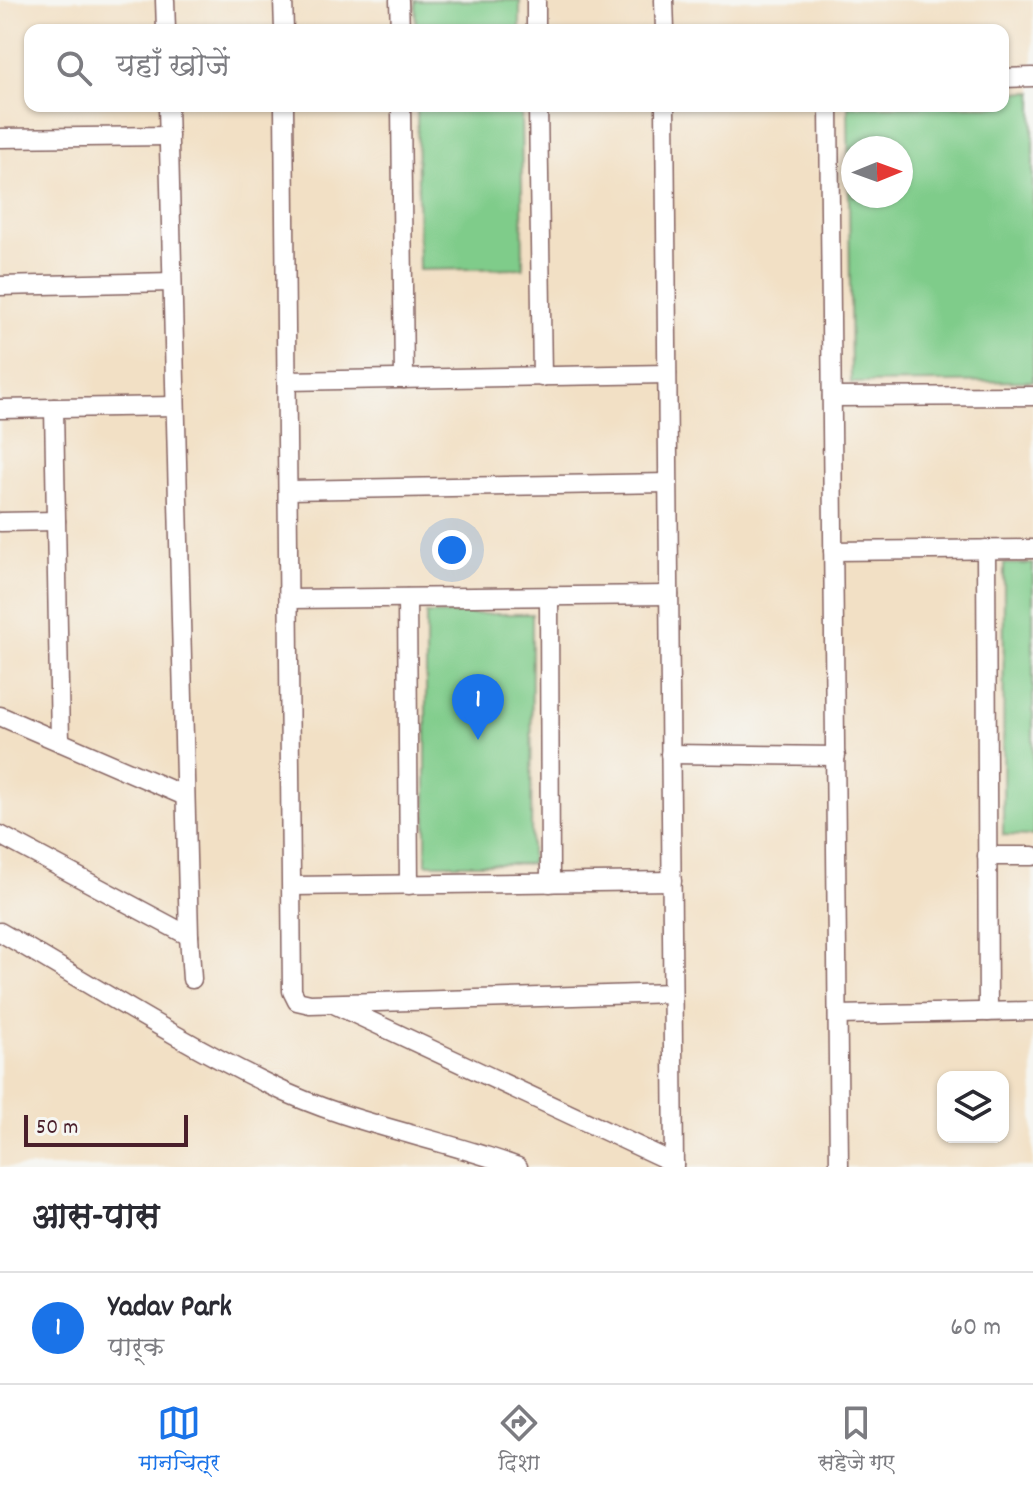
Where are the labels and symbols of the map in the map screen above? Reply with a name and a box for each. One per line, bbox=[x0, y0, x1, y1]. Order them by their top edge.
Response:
north arrow bbox=[841, 136, 913, 208]
your location bbox=[432, 530, 472, 570]
pin: 1 bbox=[452, 674, 504, 740]
scale bar bbox=[24, 1111, 188, 1147]

